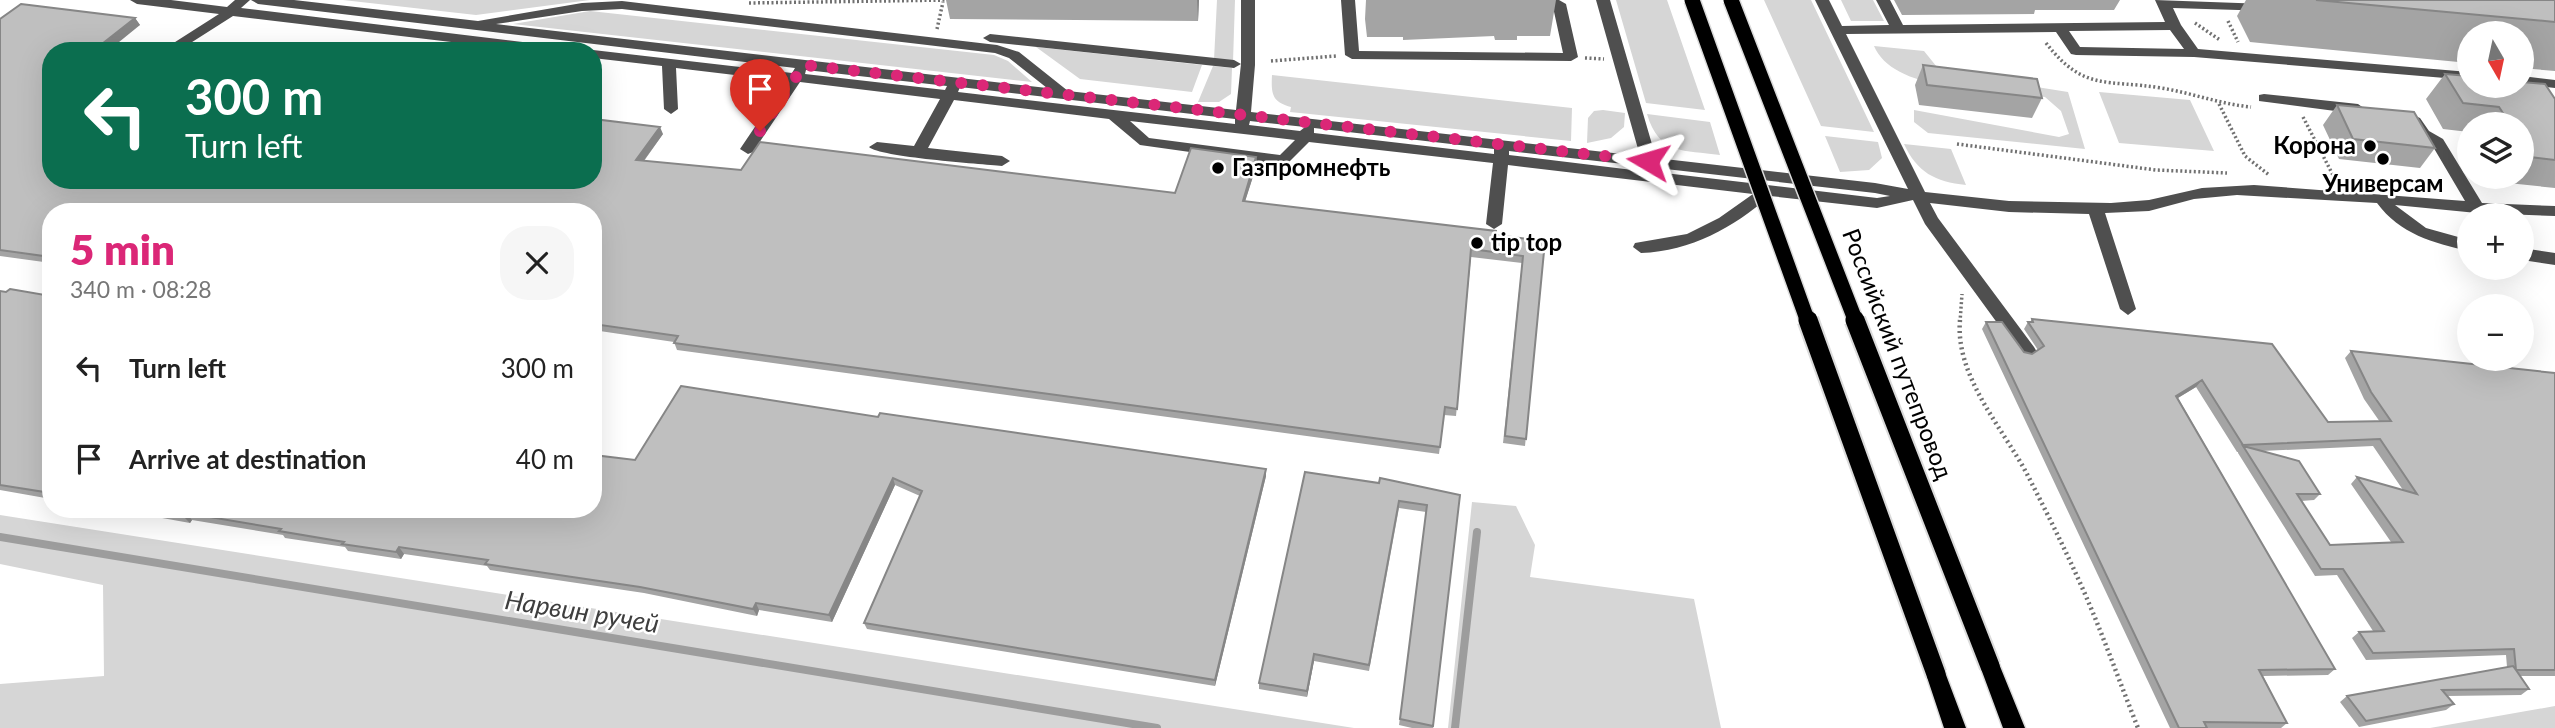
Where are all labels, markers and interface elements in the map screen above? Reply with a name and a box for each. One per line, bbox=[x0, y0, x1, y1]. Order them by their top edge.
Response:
north arrow bbox=[2457, 21, 2534, 98]
map controls bbox=[2457, 21, 2534, 371]
pin bbox=[730, 59, 790, 131]
text: 300 m bbox=[185, 67, 323, 125]
icon: left bbox=[70, 70, 161, 161]
icon: arrive bbox=[741, 70, 779, 108]
button: layers bbox=[2457, 112, 2534, 189]
position arrow bbox=[1611, 124, 1685, 198]
text: Turn left bbox=[185, 126, 302, 165]
place label: Корона bbox=[2273, 130, 2356, 159]
marker: Корона bbox=[2362, 138, 2378, 154]
marker: Универсам bbox=[2375, 151, 2391, 167]
place label: Газпромнефть bbox=[1232, 152, 1391, 181]
marker: Газпромнефть bbox=[1210, 160, 1226, 176]
place label: Универсам bbox=[2322, 168, 2443, 197]
button: + bbox=[2457, 203, 2534, 280]
text: 5 min bbox=[70, 224, 175, 274]
street label: Российский путепровод bbox=[1837, 224, 1960, 483]
button: close bbox=[500, 226, 574, 300]
place label: tip top bbox=[1491, 227, 1562, 256]
marker: tip top bbox=[1469, 235, 1485, 251]
text: 340 m · 08:28 bbox=[70, 275, 212, 303]
button: − bbox=[2457, 294, 2534, 371]
icon: left bbox=[70, 349, 108, 387]
text: Turn left bbox=[129, 352, 226, 384]
text: 300 m bbox=[501, 352, 574, 384]
icon: arrive bbox=[70, 440, 108, 478]
text: Arrive at destination bbox=[129, 443, 366, 475]
text: 40 m bbox=[516, 443, 574, 475]
water label: Нарвин ручей bbox=[503, 583, 661, 639]

